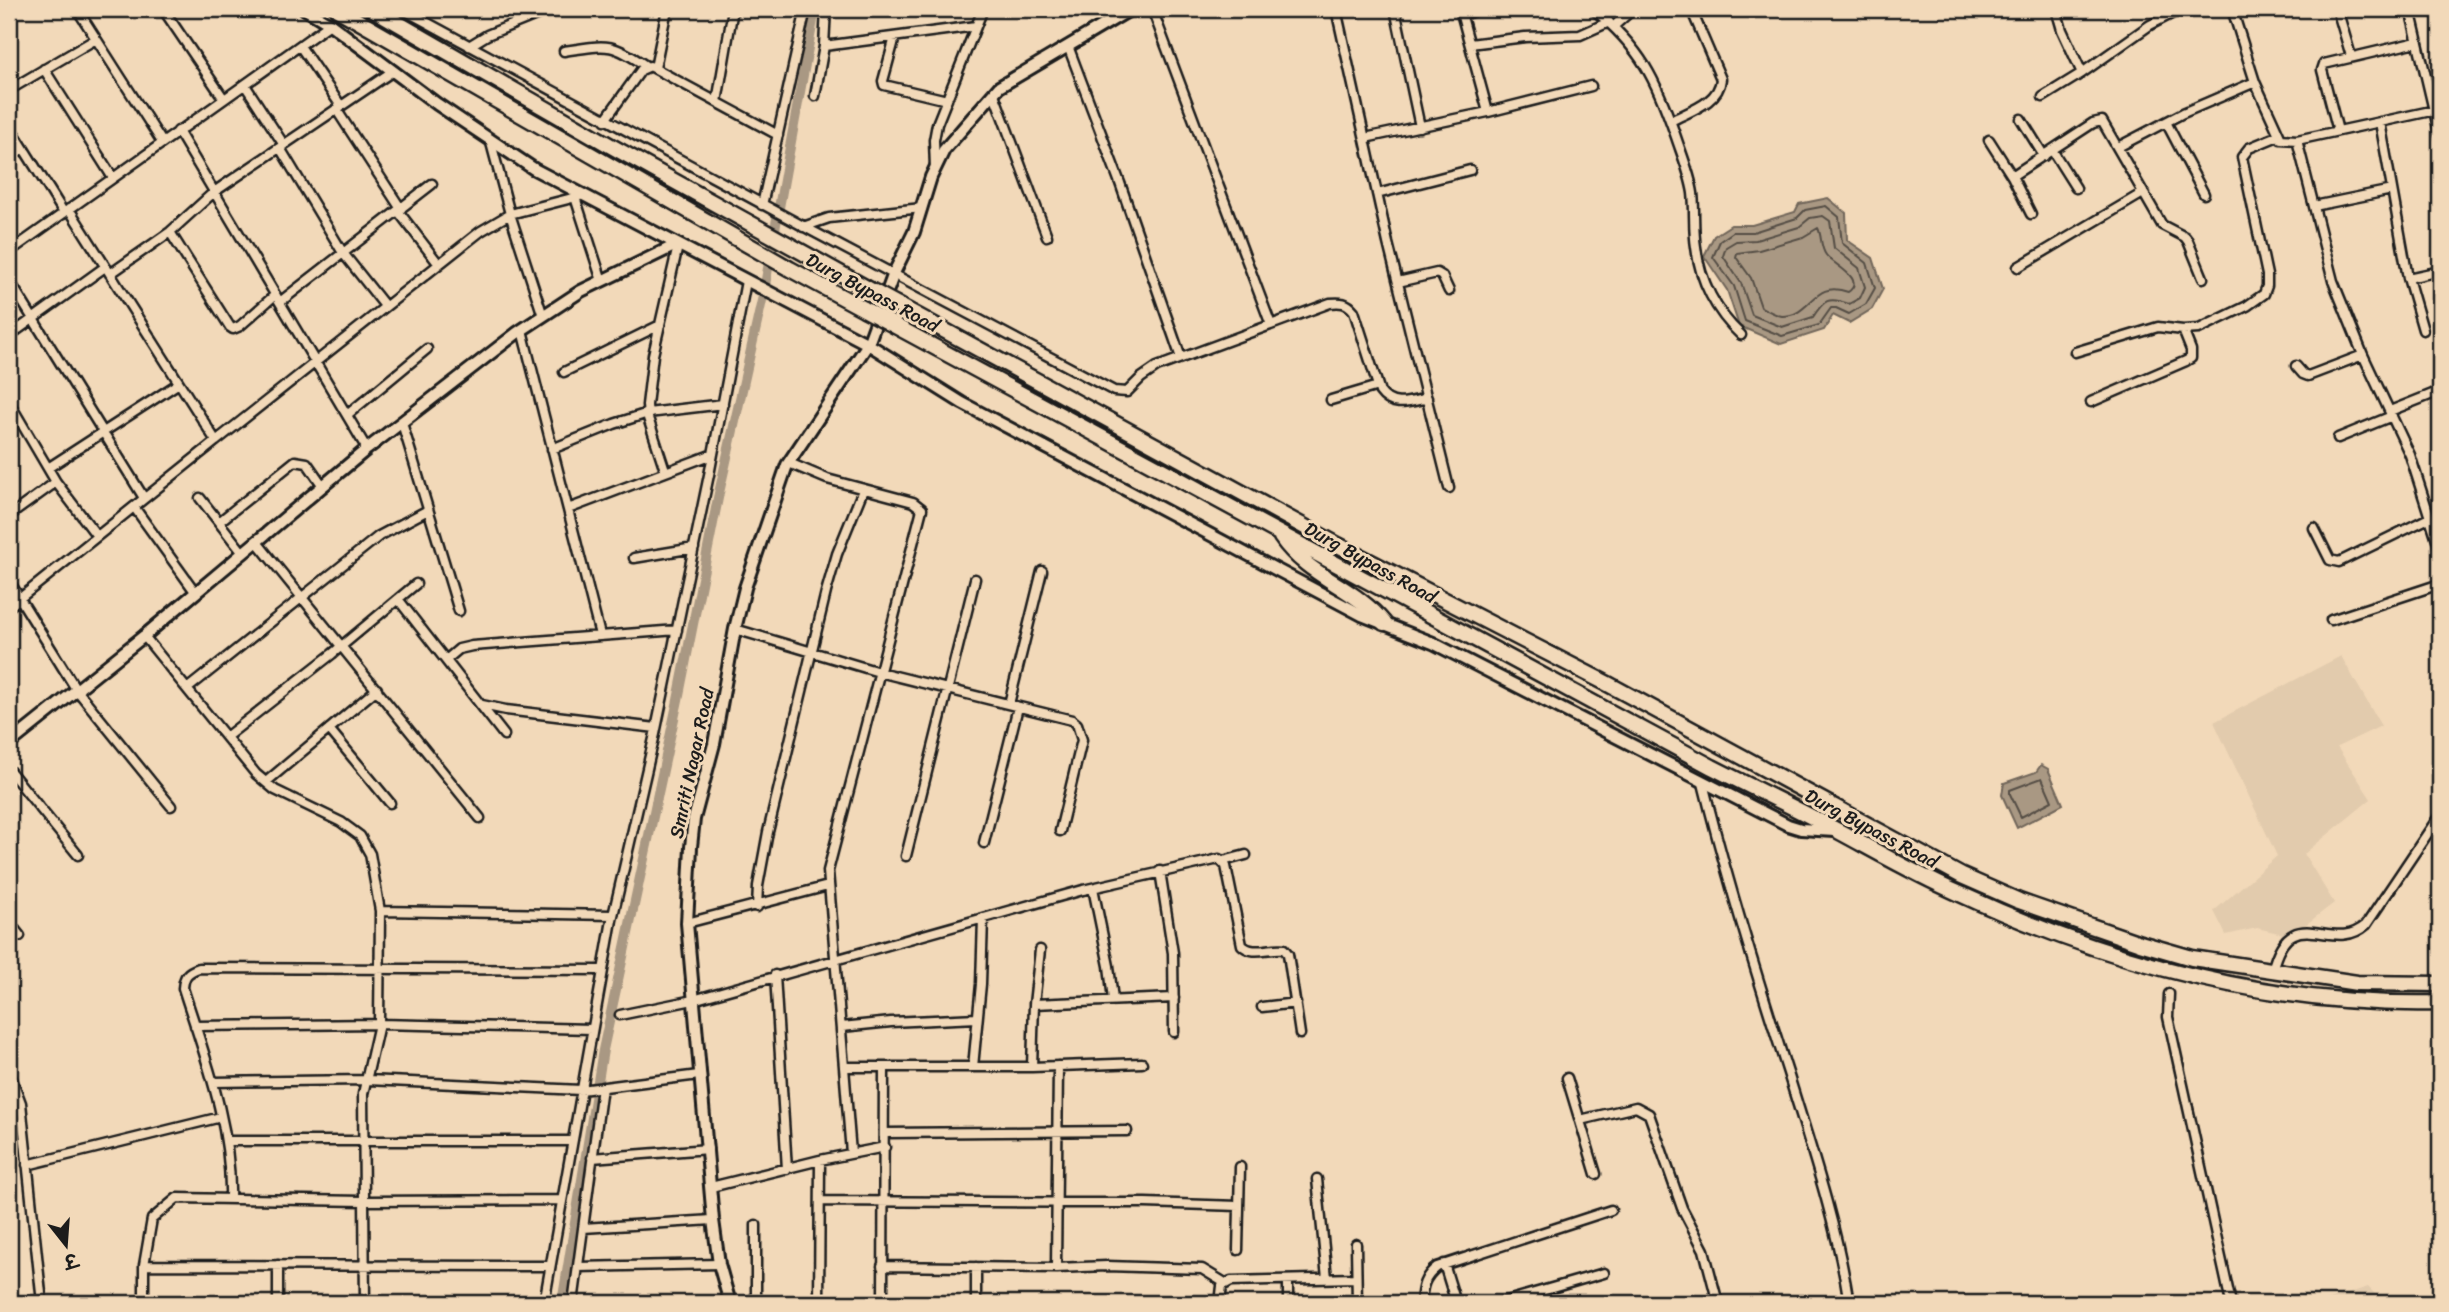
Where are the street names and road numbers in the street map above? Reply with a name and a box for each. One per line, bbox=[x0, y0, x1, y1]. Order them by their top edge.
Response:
street label: Durg Bypass Road bbox=[800, 243, 947, 343]
street label: Durg Bypass Road bbox=[1298, 512, 1445, 614]
street label: Smriti Nagar Road bbox=[659, 683, 724, 841]
street label: Durg Bypass Road bbox=[1799, 779, 1946, 879]

